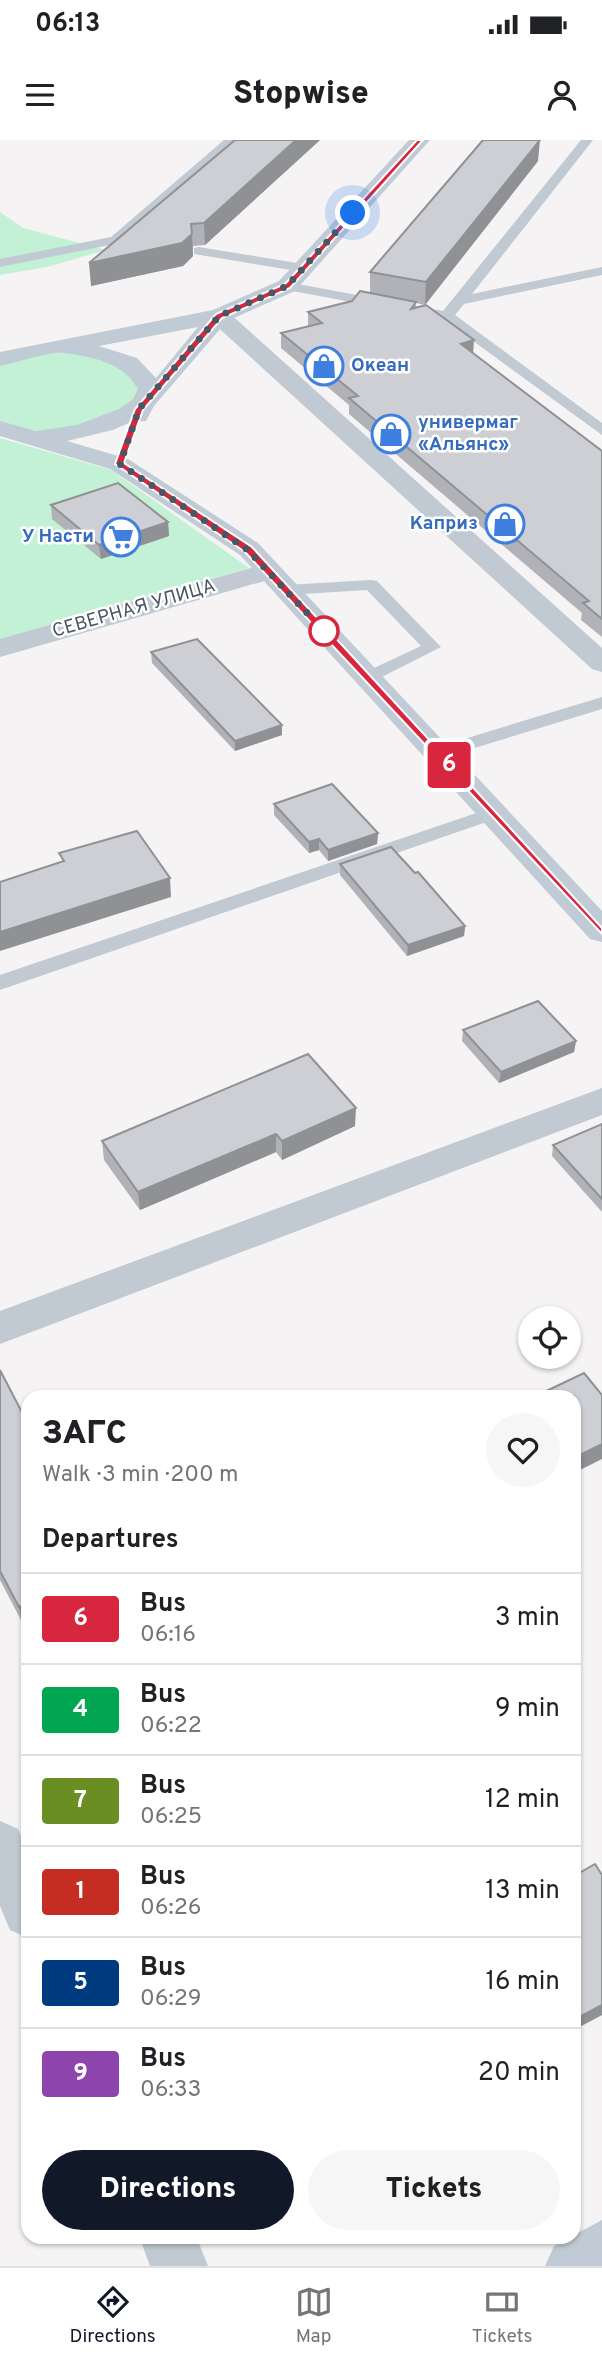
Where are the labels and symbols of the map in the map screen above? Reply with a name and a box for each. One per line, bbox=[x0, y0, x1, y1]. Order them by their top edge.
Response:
your location bbox=[335, 195, 370, 230]
shop icon: Океан bbox=[303, 345, 345, 387]
place label: Океан bbox=[351, 354, 409, 378]
place label: универмаг «Альянс» bbox=[418, 411, 518, 457]
shop icon: универмаг «Альянс» bbox=[370, 413, 412, 455]
shop icon: Каприз bbox=[484, 503, 526, 545]
place label: Каприз bbox=[410, 512, 478, 536]
supermarket icon: У Насти bbox=[100, 516, 142, 558]
place label: У Насти bbox=[22, 525, 94, 549]
street label: СЕВЕРНАЯ УЛИЦА bbox=[50, 574, 218, 644]
unlabelled marker bbox=[309, 616, 339, 646]
line badge: 6 bbox=[426, 742, 472, 788]

